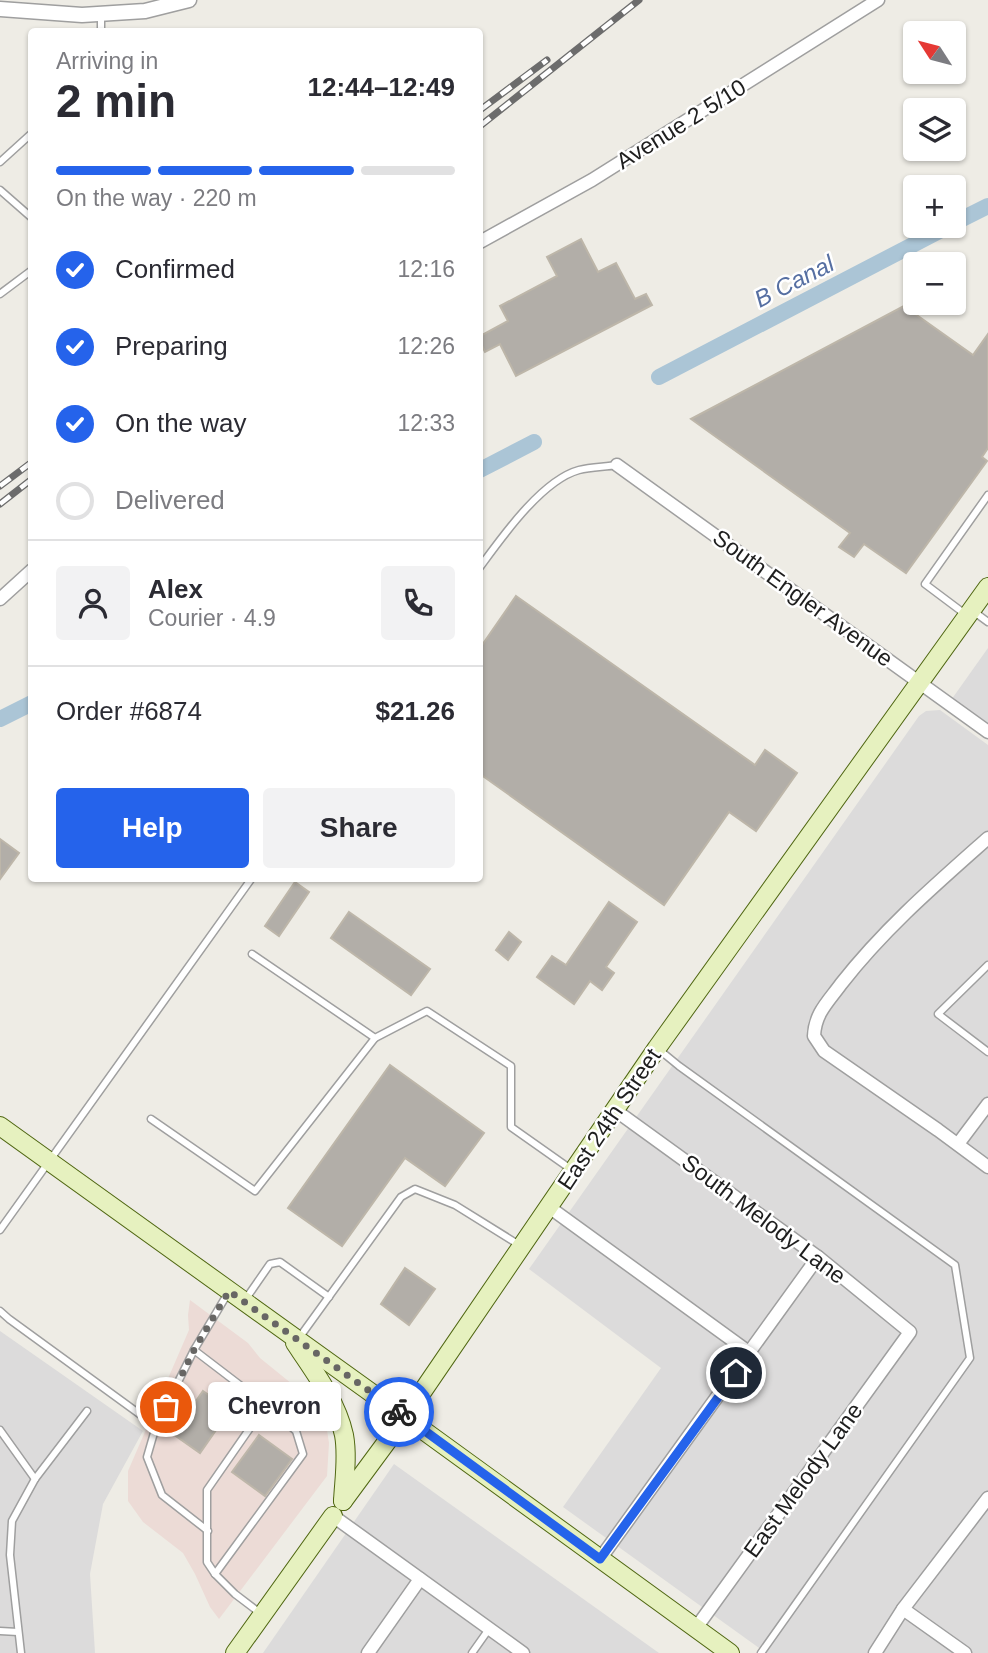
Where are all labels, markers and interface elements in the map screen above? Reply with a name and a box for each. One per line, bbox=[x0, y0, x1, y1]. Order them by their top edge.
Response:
north arrow bbox=[903, 21, 966, 84]
map controls bbox=[903, 21, 966, 315]
text: Arriving in bbox=[56, 48, 158, 74]
text: 12:44–12:49 bbox=[308, 72, 455, 102]
street label: Avenue 2 5/10 bbox=[611, 74, 751, 174]
text: 2 min bbox=[56, 75, 176, 127]
button: layers bbox=[903, 98, 966, 161]
button: + bbox=[903, 175, 966, 238]
text: On the way · 220 m bbox=[56, 185, 257, 211]
water label: B Canal bbox=[750, 249, 839, 312]
icon: check bbox=[56, 251, 94, 289]
button: − bbox=[903, 252, 966, 315]
text: Confirmed bbox=[115, 254, 235, 284]
text: 12:16 bbox=[397, 256, 455, 282]
icon: check bbox=[56, 328, 94, 366]
text: Preparing bbox=[115, 331, 228, 361]
text: 12:26 bbox=[397, 333, 455, 359]
icon: check bbox=[56, 405, 94, 443]
text: On the way bbox=[115, 408, 247, 438]
text: 12:33 bbox=[397, 410, 455, 436]
text: Delivered bbox=[115, 485, 225, 515]
street label: South Engler Avenue bbox=[708, 524, 898, 672]
button: person bbox=[56, 566, 130, 640]
button: phone bbox=[381, 566, 455, 640]
text: Alex bbox=[148, 574, 203, 604]
text: Courier · 4.9 bbox=[148, 605, 276, 631]
text: Order #6874 bbox=[56, 696, 202, 726]
text: $21.26 bbox=[375, 696, 455, 726]
button: Help bbox=[56, 788, 249, 868]
button: Share bbox=[263, 788, 455, 868]
street label: East 24th Street bbox=[552, 1043, 666, 1195]
street label: South Melody Lane bbox=[677, 1149, 851, 1289]
pin bbox=[706, 1343, 766, 1403]
icon: home bbox=[717, 1354, 755, 1392]
pin bbox=[136, 1377, 196, 1437]
courier bbox=[364, 1377, 434, 1447]
callout: Chevron bbox=[208, 1382, 341, 1432]
icon: bag bbox=[147, 1388, 185, 1426]
text: Chevron bbox=[228, 1393, 321, 1419]
icon: bike bbox=[380, 1393, 418, 1431]
street label: East Melody Lane bbox=[738, 1398, 868, 1562]

